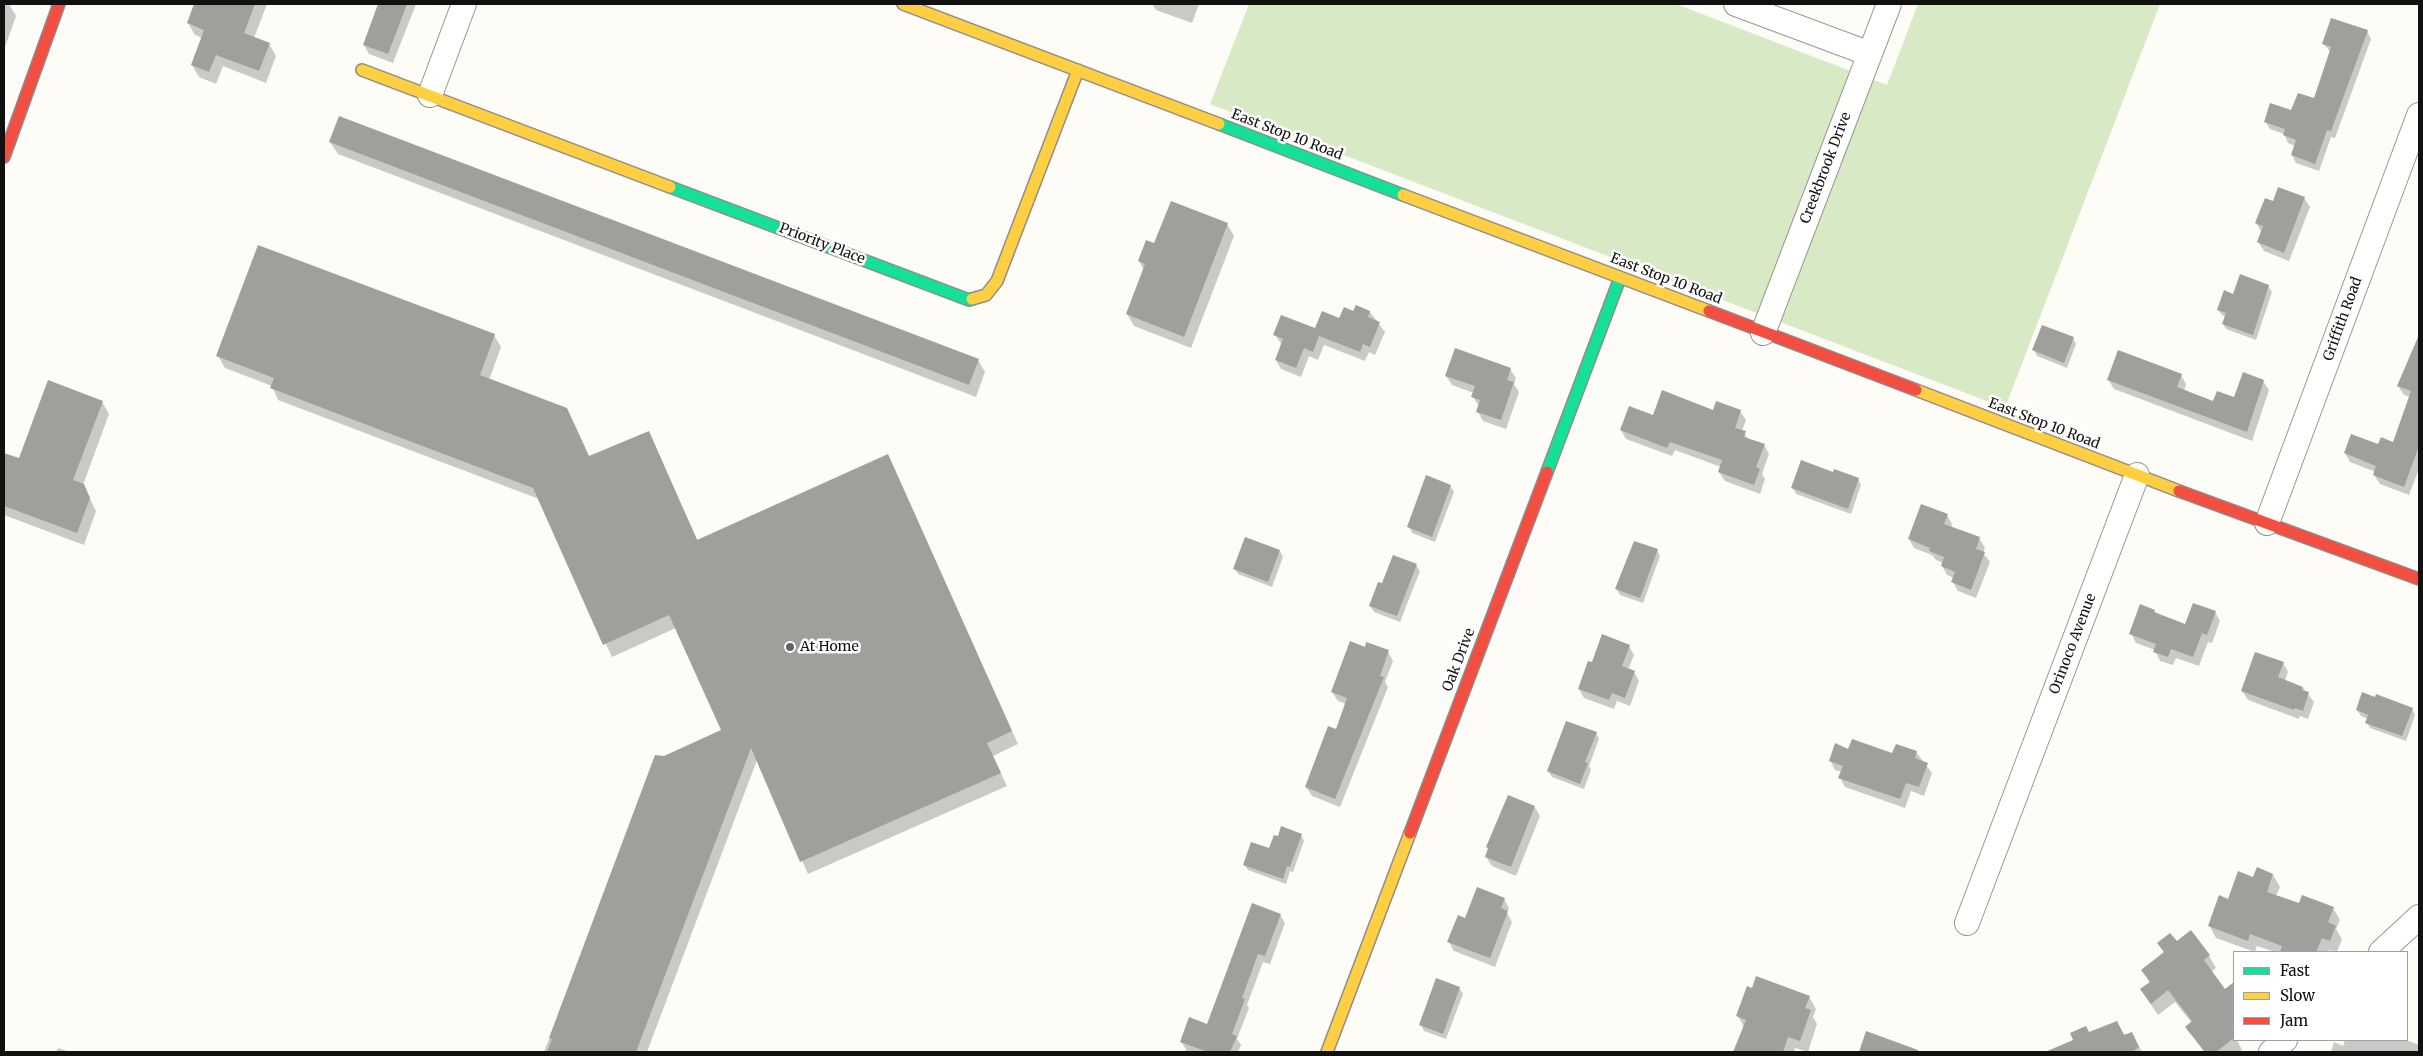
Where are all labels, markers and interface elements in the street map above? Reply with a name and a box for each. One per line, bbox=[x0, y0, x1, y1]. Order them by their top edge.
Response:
street label: East Stop 10 Road bbox=[1229, 106, 1345, 164]
street label: Creekbrook Drive bbox=[1797, 110, 1855, 226]
street label: Priority Place bbox=[777, 220, 867, 268]
street label: East Stop 10 Road bbox=[1608, 250, 1724, 308]
street label: Griffith Road bbox=[2320, 275, 2366, 363]
street label: East Stop 10 Road bbox=[1986, 395, 2102, 453]
street label: Orinoco Avenue bbox=[2046, 591, 2100, 697]
street label: Oak Drive bbox=[1439, 626, 1479, 694]
place label: At Home bbox=[800, 639, 859, 655]
marker: At Home bbox=[784, 641, 796, 653]
legend bbox=[2233, 951, 2408, 1041]
text: Fast bbox=[2280, 961, 2310, 980]
text: Slow bbox=[2280, 986, 2315, 1005]
text: Jam bbox=[2280, 1011, 2308, 1030]

